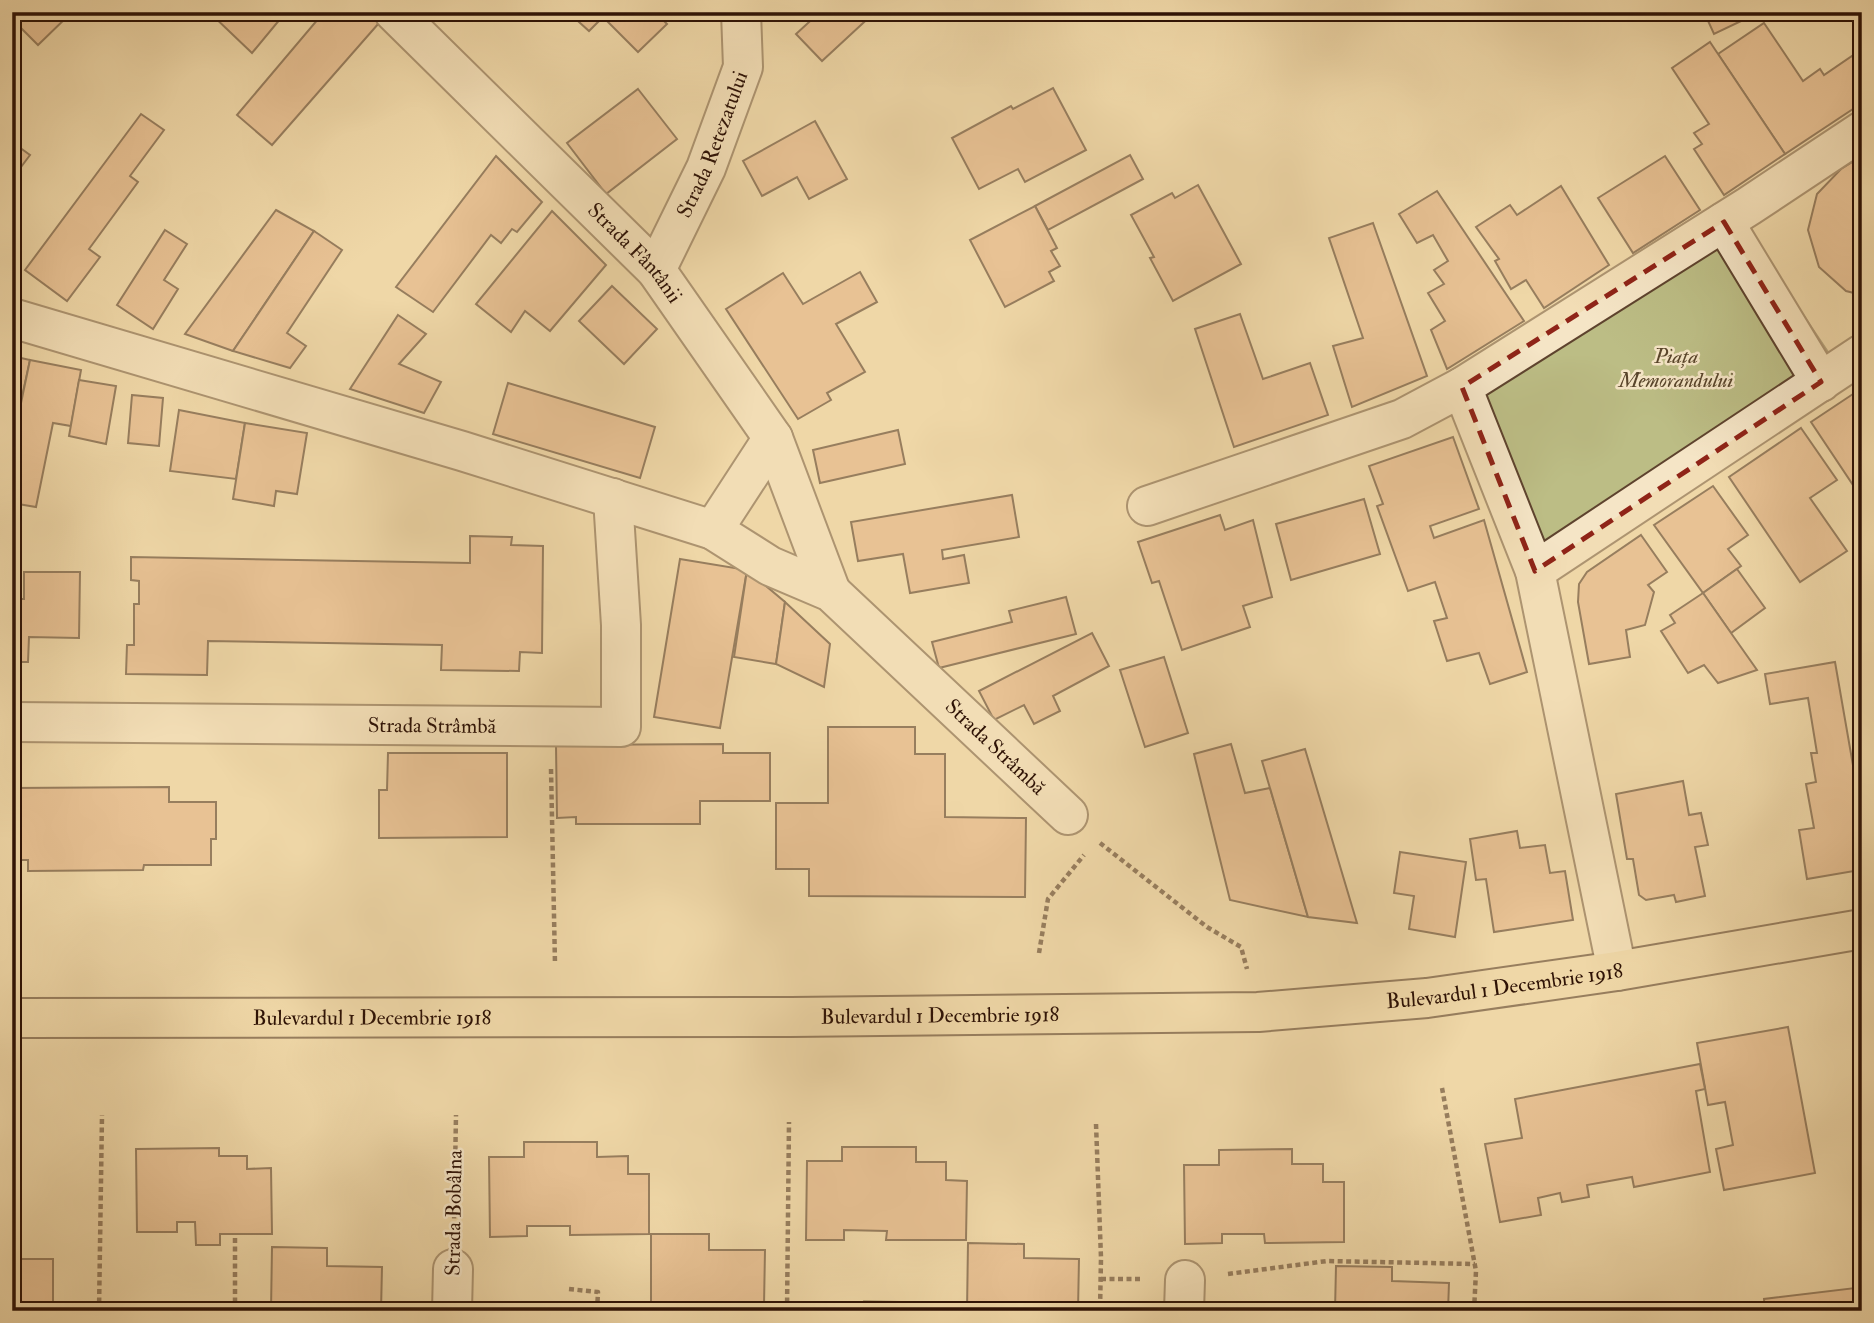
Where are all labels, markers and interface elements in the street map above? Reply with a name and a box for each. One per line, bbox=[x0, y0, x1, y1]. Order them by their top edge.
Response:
street label: Strada Retezatului bbox=[670, 67, 754, 222]
street label: Strada Fântânii bbox=[582, 197, 689, 309]
park label: Piața Memorandului bbox=[1617, 343, 1734, 394]
street label: Strada Strâmbă bbox=[939, 693, 1052, 801]
street label: Strada Strâmbă bbox=[368, 711, 497, 739]
street label: Bulevardul 1 Decembrie 1918 bbox=[1385, 957, 1625, 1015]
street label: Bulevardul 1 Decembrie 1918 bbox=[821, 1001, 1060, 1030]
street label: Bulevardul 1 Decembrie 1918 bbox=[253, 1004, 491, 1031]
street label: Strada Bobâlna bbox=[439, 1149, 469, 1276]

